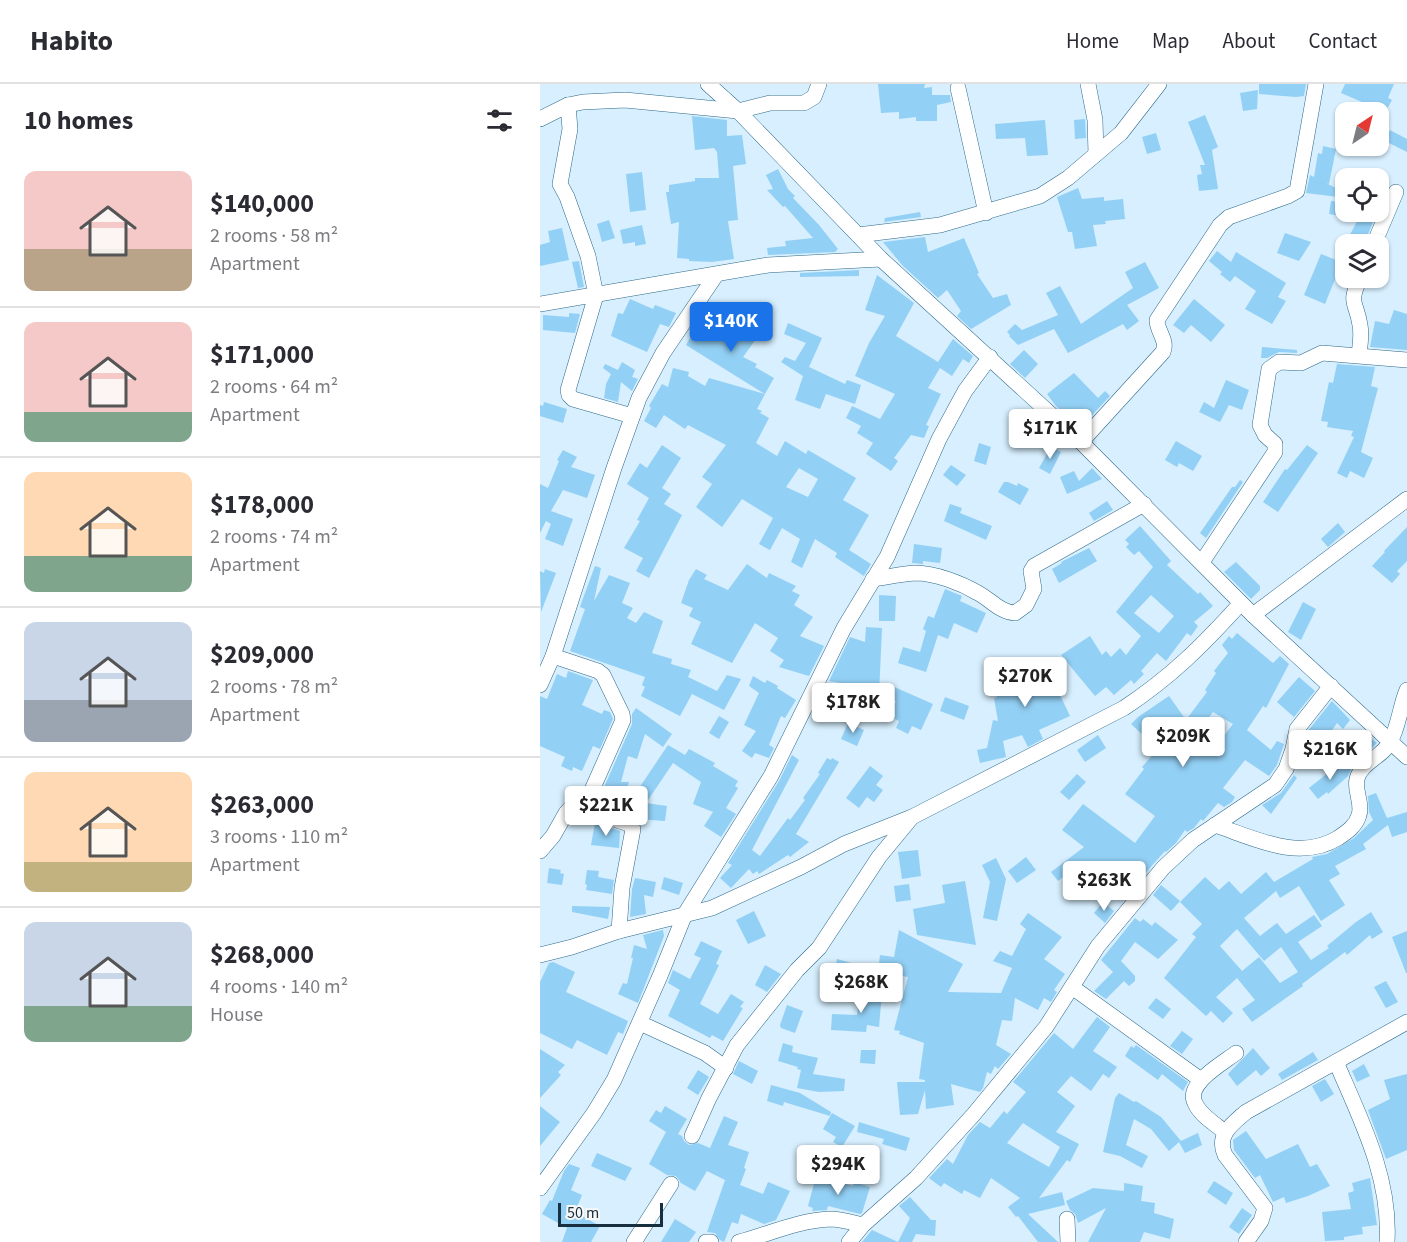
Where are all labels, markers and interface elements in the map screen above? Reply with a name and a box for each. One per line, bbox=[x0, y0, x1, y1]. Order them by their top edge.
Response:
text: Habito bbox=[30, 21, 113, 61]
text: Home bbox=[1066, 26, 1119, 56]
text: Map bbox=[1152, 26, 1190, 56]
text: About bbox=[1223, 26, 1275, 56]
text: Contact bbox=[1308, 26, 1377, 56]
text: 10 homes bbox=[24, 102, 133, 139]
north arrow bbox=[1335, 102, 1389, 156]
map controls bbox=[1335, 102, 1389, 288]
icon: filters bbox=[483, 104, 516, 137]
button: locate bbox=[1335, 168, 1389, 222]
text: $140,000 bbox=[210, 185, 314, 222]
icon: home bbox=[72, 195, 144, 267]
text: 2 rooms · 58 m² bbox=[210, 222, 338, 250]
button: layers bbox=[1335, 234, 1389, 288]
text: Apartment bbox=[210, 250, 300, 278]
pin: $140K bbox=[689, 302, 773, 353]
text: $140K bbox=[704, 307, 758, 335]
text: $171,000 bbox=[210, 336, 314, 373]
icon: home bbox=[72, 346, 144, 418]
text: 2 rooms · 64 m² bbox=[210, 373, 338, 401]
text: Apartment bbox=[210, 401, 300, 429]
pin: $171K bbox=[1008, 409, 1092, 460]
text: $171K bbox=[1023, 414, 1077, 442]
text: $178,000 bbox=[210, 486, 314, 523]
icon: home bbox=[72, 496, 144, 568]
text: 2 rooms · 74 m² bbox=[210, 523, 338, 551]
text: Apartment bbox=[210, 551, 300, 579]
text: $209,000 bbox=[210, 636, 314, 673]
icon: home bbox=[72, 646, 144, 718]
pin: $270K bbox=[983, 657, 1067, 708]
text: $270K bbox=[998, 662, 1052, 690]
text: 2 rooms · 78 m² bbox=[210, 673, 338, 701]
pin: $178K bbox=[811, 683, 895, 734]
text: $178K bbox=[826, 688, 880, 716]
text: Apartment bbox=[210, 701, 300, 729]
pin: $209K bbox=[1141, 717, 1225, 768]
text: $209K bbox=[1156, 722, 1210, 750]
pin: $216K bbox=[1288, 730, 1372, 781]
text: $216K bbox=[1303, 735, 1357, 763]
text: $263,000 bbox=[210, 786, 314, 823]
pin: $221K bbox=[564, 786, 648, 837]
text: $221K bbox=[579, 791, 633, 819]
icon: home bbox=[72, 796, 144, 868]
text: 3 rooms · 110 m² bbox=[210, 823, 348, 851]
text: Apartment bbox=[210, 851, 300, 879]
pin: $263K bbox=[1062, 861, 1146, 912]
text: $263K bbox=[1077, 866, 1131, 894]
text: $268,000 bbox=[210, 936, 314, 973]
icon: home bbox=[72, 946, 144, 1018]
pin: $268K bbox=[819, 963, 903, 1014]
text: $268K bbox=[834, 968, 888, 996]
text: 4 rooms · 140 m² bbox=[210, 973, 348, 1001]
text: House bbox=[210, 1001, 263, 1029]
pin: $294K bbox=[796, 1145, 880, 1196]
text: $294K bbox=[811, 1150, 865, 1178]
scale bar bbox=[558, 1200, 663, 1228]
text: 50 m bbox=[567, 1202, 599, 1224]

